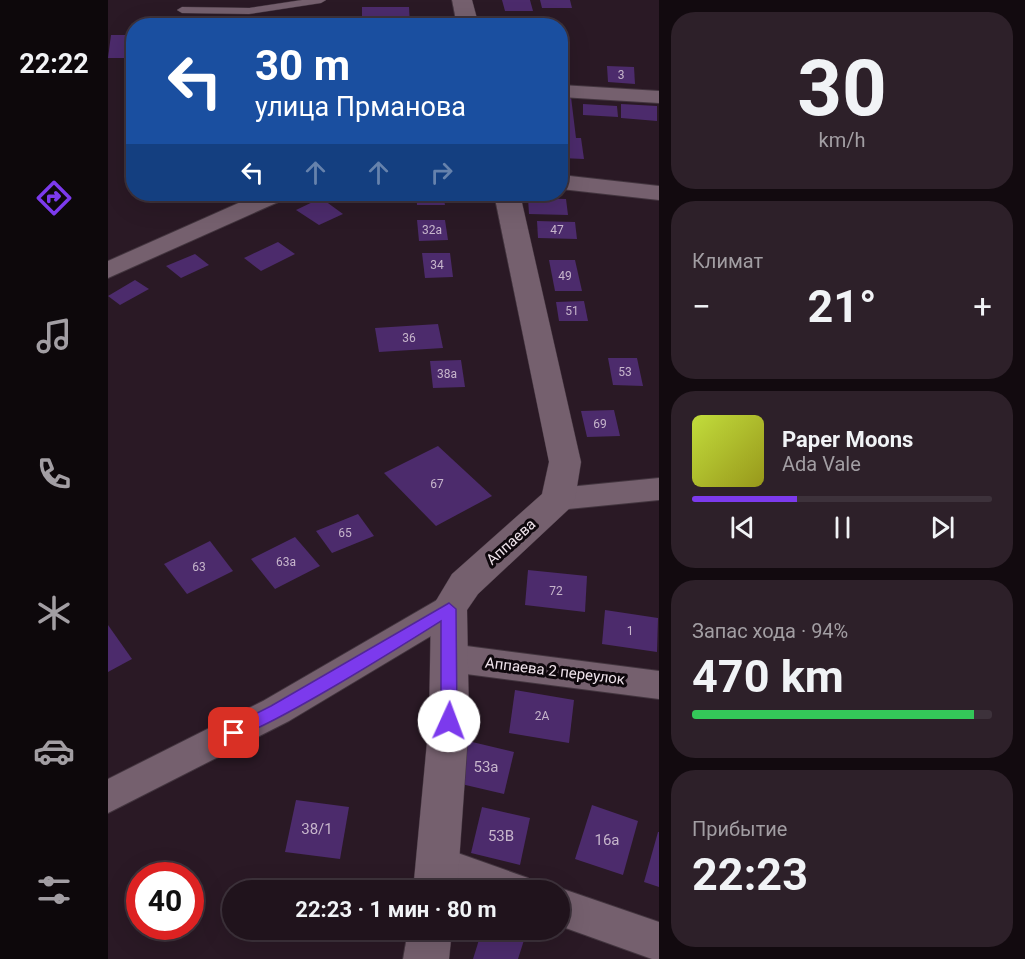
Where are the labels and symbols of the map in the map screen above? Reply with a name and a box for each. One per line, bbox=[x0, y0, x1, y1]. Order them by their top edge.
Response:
house number: 3 bbox=[618, 68, 624, 82]
house number: 32а bbox=[422, 223, 442, 237]
house number: 47 bbox=[550, 223, 564, 237]
house number: 34 bbox=[430, 258, 444, 272]
house number: 49 bbox=[558, 269, 572, 283]
house number: 51 bbox=[565, 304, 579, 318]
house number: 36 bbox=[402, 331, 416, 345]
house number: 53 bbox=[618, 365, 632, 379]
house number: 38а bbox=[437, 367, 457, 381]
house number: 69 bbox=[593, 417, 607, 431]
house number: 67 bbox=[430, 477, 444, 491]
street label: Аппаева bbox=[483, 515, 539, 569]
house number: 65 bbox=[338, 526, 352, 540]
house number: 63а bbox=[276, 555, 296, 569]
house number: 63 bbox=[192, 560, 206, 574]
house number: 72 bbox=[549, 584, 563, 598]
house number: 1 bbox=[627, 624, 633, 638]
street label: Аппаева 2 переулок bbox=[484, 653, 626, 689]
position arrow bbox=[417, 689, 481, 753]
pin bbox=[208, 707, 259, 758]
house number: 2А bbox=[535, 709, 549, 723]
house number: 53а bbox=[473, 758, 499, 776]
house number: 38/1 bbox=[301, 820, 333, 838]
house number: 53В bbox=[488, 827, 514, 845]
house number: 16а bbox=[594, 831, 620, 849]
speed limit sign: 40 bbox=[126, 862, 204, 940]

